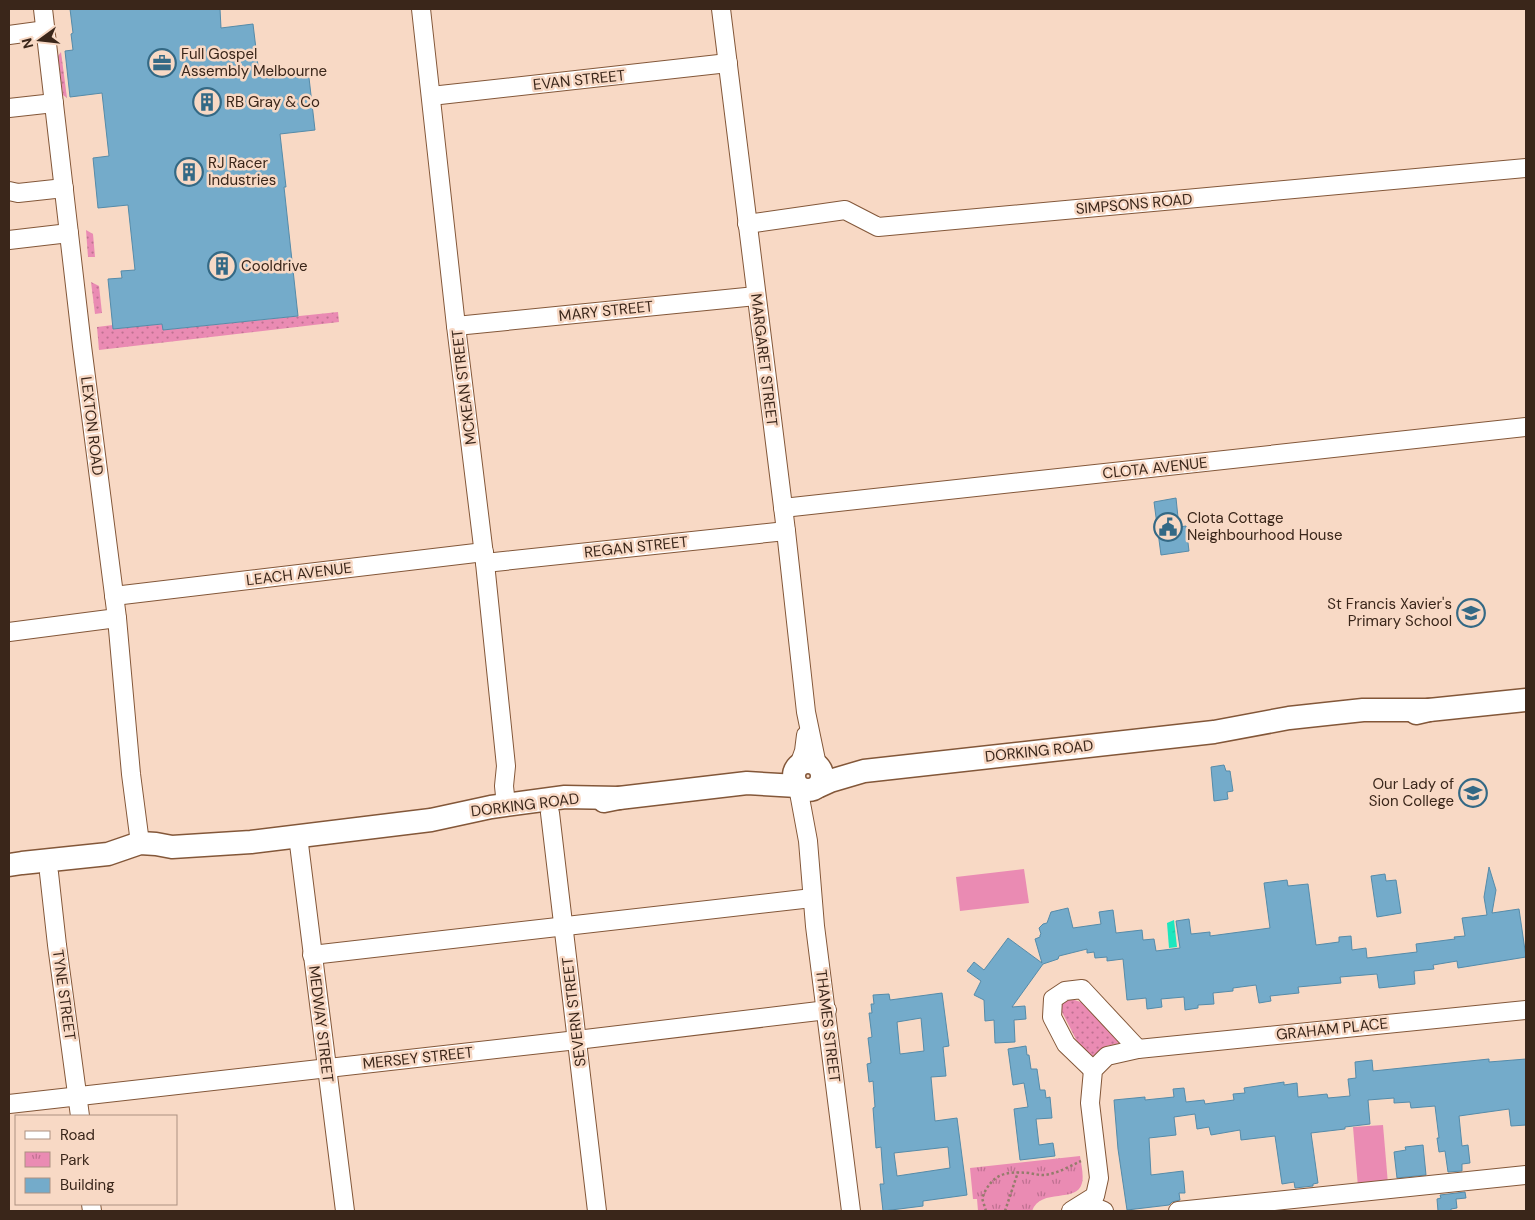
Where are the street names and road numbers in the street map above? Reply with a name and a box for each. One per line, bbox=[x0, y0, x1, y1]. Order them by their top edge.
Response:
street label: EVAN STREET bbox=[532, 65, 626, 95]
street label: SIMPSONS ROAD bbox=[1075, 189, 1193, 219]
street label: MARGARET STREET bbox=[746, 292, 782, 428]
street label: MARY STREET bbox=[558, 296, 654, 326]
street label: MCKEAN STREET bbox=[447, 328, 481, 446]
street label: LEXTON ROAD bbox=[76, 375, 108, 477]
street label: CLOTA AVENUE bbox=[1101, 453, 1209, 483]
street label: REGAN STREET bbox=[583, 532, 689, 562]
street label: LEACH AVENUE bbox=[245, 558, 353, 590]
street label: DORKING ROAD bbox=[984, 735, 1094, 767]
street label: DORKING ROAD bbox=[470, 788, 580, 822]
street label: TYNE STREET bbox=[48, 949, 80, 1041]
street label: SEVERN STREET bbox=[557, 956, 591, 1068]
street label: MEDWAY STREET bbox=[304, 965, 338, 1083]
street label: THAMES STREET bbox=[811, 968, 845, 1084]
street label: GRAHAM PLACE bbox=[1275, 1013, 1389, 1045]
street label: MERSEY STREET bbox=[362, 1042, 474, 1074]

